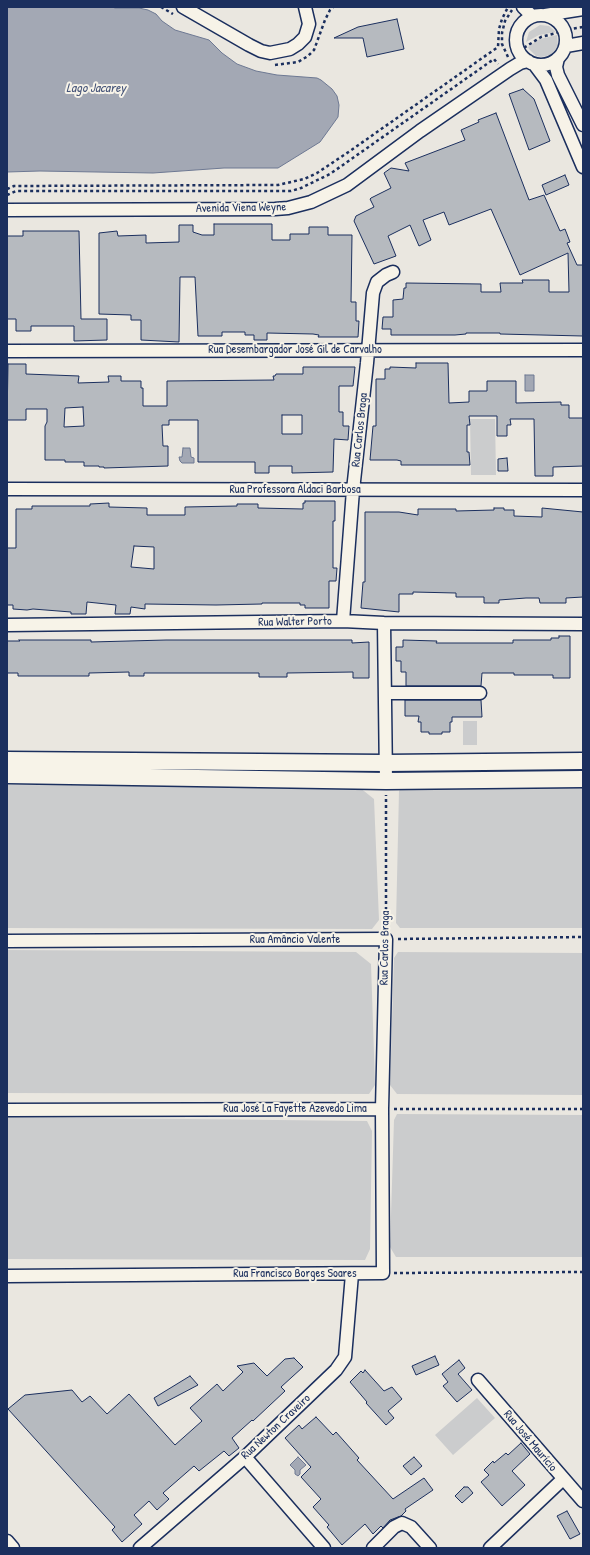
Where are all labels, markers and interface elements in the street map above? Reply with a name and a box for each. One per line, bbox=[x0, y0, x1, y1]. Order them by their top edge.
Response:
water label: Lago Jacarey bbox=[66, 81, 126, 97]
street label: Avenida Viena Weyne bbox=[196, 200, 286, 216]
street label: Rua Desembargador José Gil de Carvalho bbox=[208, 343, 382, 357]
street label: Rua Carlos Braga bbox=[349, 392, 371, 468]
street label: Rua Professora Aldaci Barbosa bbox=[229, 483, 361, 497]
street label: Rua Walter Porto bbox=[258, 614, 332, 630]
street label: Rua Carlos Braga bbox=[377, 911, 393, 985]
street label: Rua Amâncio Valente bbox=[250, 933, 340, 947]
street label: Rua José La Fayette Azevedo Lima bbox=[223, 1102, 367, 1116]
street label: Rua Francisco Borges Soares bbox=[233, 1267, 357, 1281]
street label: Rua Newton Craveiro bbox=[238, 1391, 314, 1463]
street label: Rua José Maurício bbox=[500, 1408, 560, 1474]

